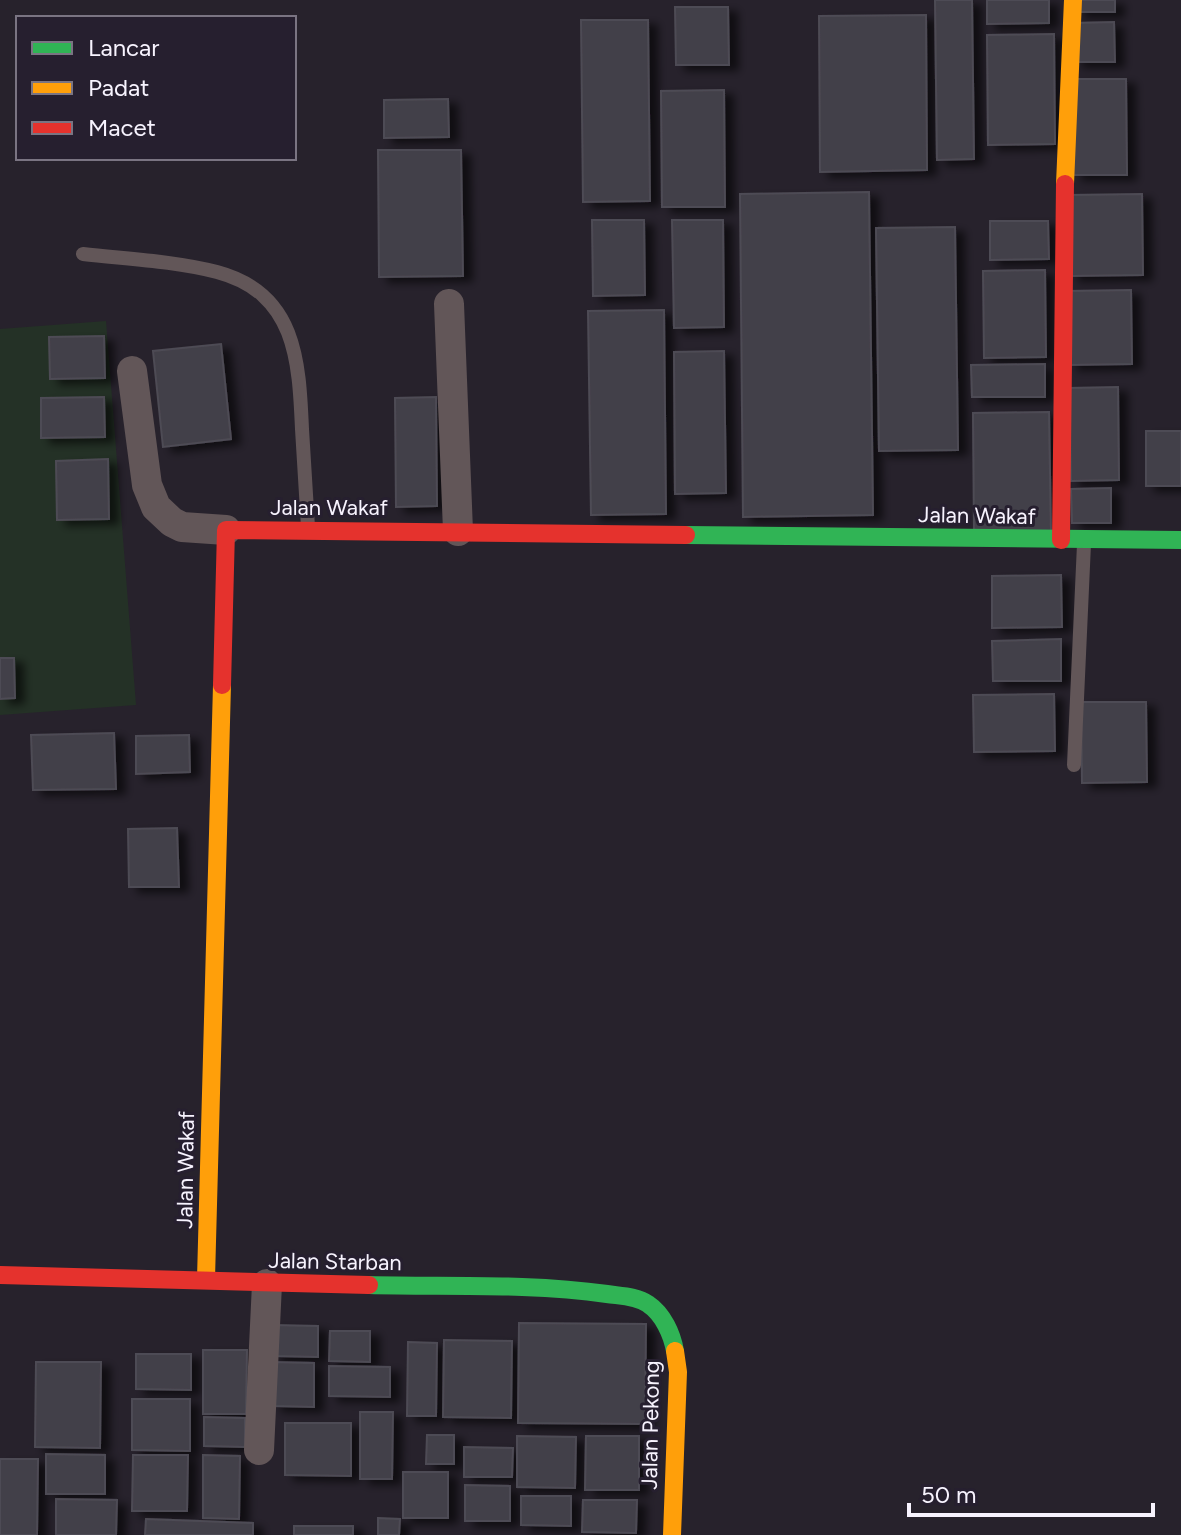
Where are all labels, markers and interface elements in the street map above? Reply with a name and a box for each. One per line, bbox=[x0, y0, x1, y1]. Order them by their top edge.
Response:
legend bbox=[16, 16, 296, 160]
text: Lancar bbox=[88, 33, 159, 62]
text: Padat bbox=[88, 73, 149, 102]
text: Macet bbox=[88, 113, 156, 142]
street label: Jalan Wakaf bbox=[270, 494, 389, 521]
street label: Jalan Wakaf bbox=[918, 501, 1037, 530]
street label: Jalan Wakaf bbox=[171, 1110, 200, 1229]
street label: Jalan Starban bbox=[268, 1247, 402, 1276]
street label: Jalan Pekong bbox=[636, 1360, 665, 1490]
scale bar bbox=[909, 1467, 1153, 1517]
text: 50 m bbox=[921, 1480, 977, 1509]

